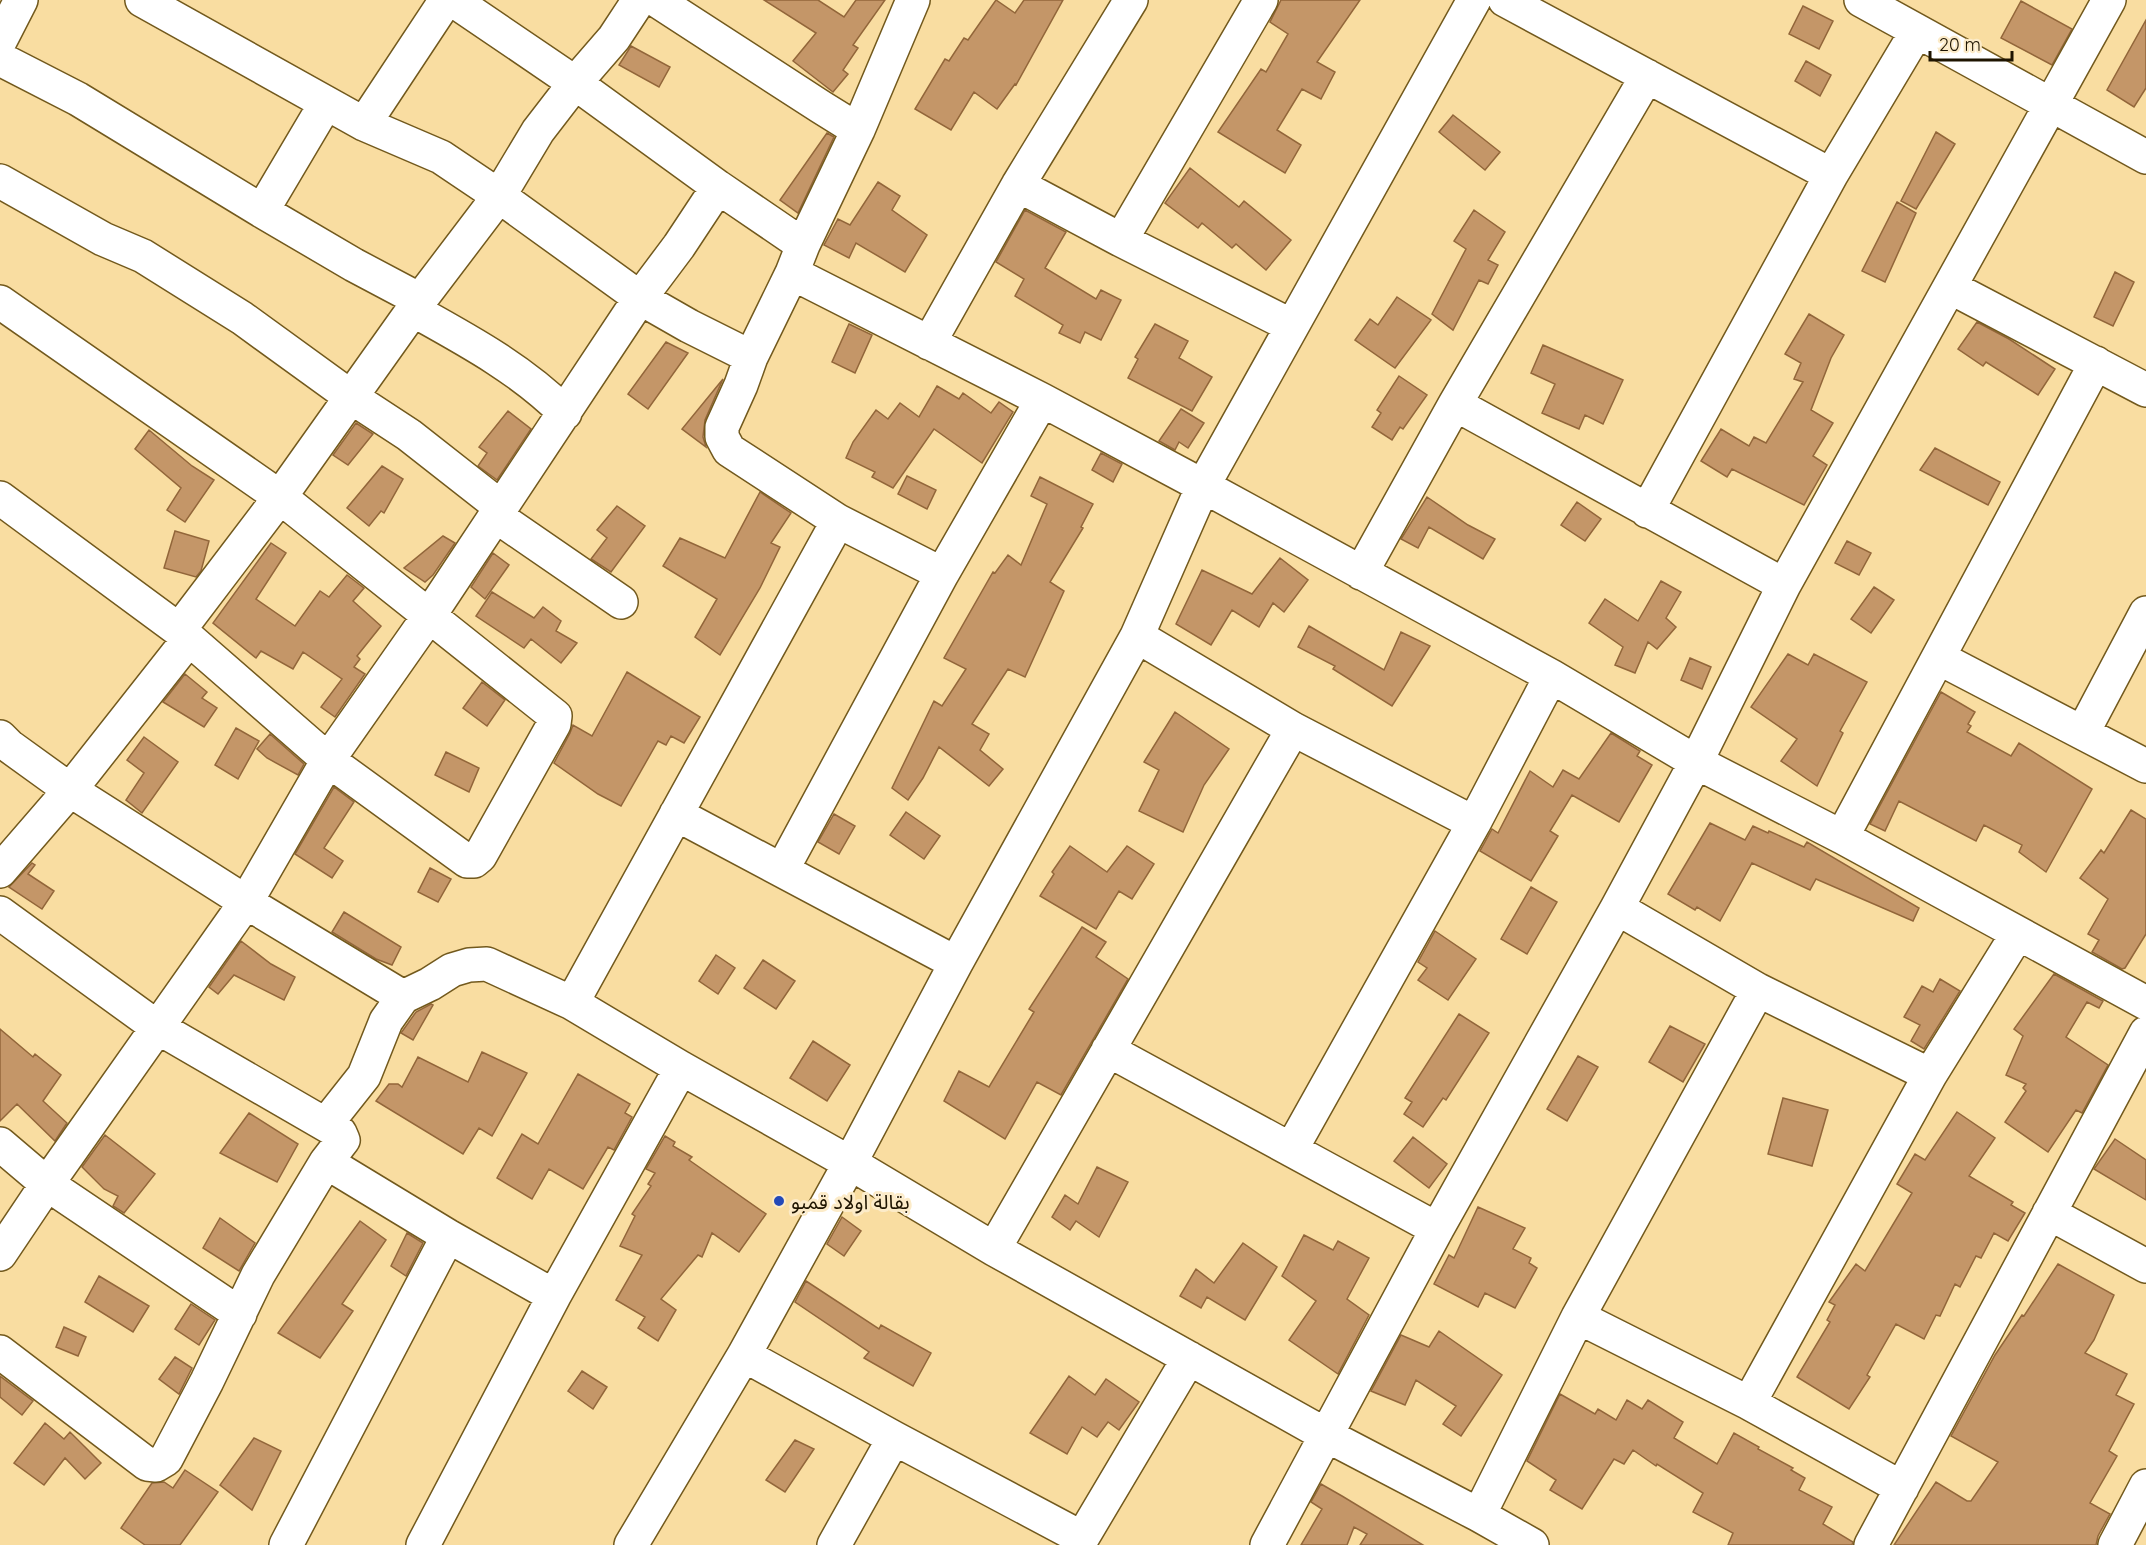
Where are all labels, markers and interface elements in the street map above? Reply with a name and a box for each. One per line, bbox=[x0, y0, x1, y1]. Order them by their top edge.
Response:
scale bar bbox=[1930, 24, 2012, 62]
text: 20 m bbox=[1939, 33, 1981, 56]
place label: بقالة اولاد قمبو bbox=[791, 1189, 910, 1214]
marker: بقالة اولاد قمبو bbox=[772, 1194, 786, 1208]

